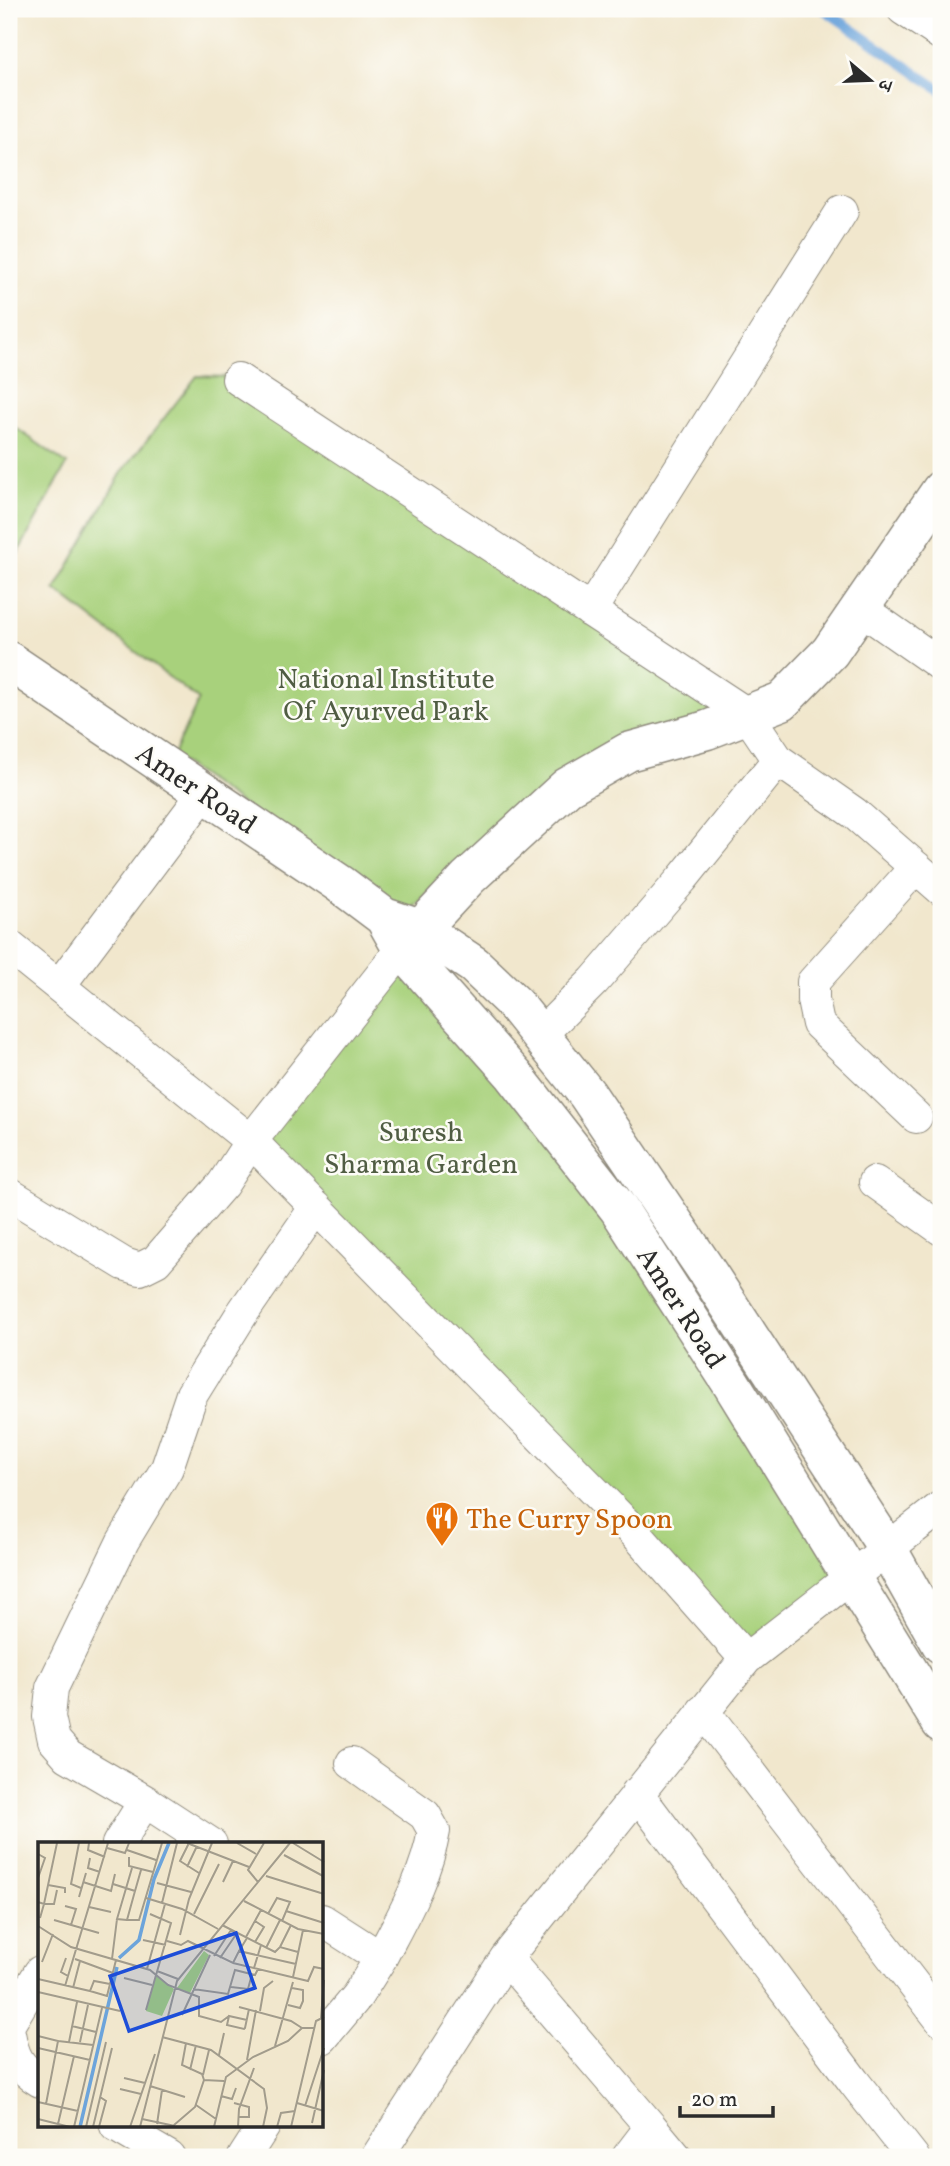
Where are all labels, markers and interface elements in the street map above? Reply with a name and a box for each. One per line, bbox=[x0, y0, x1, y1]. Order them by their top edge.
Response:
north arrow bbox=[834, 46, 904, 116]
text: उ bbox=[870, 74, 899, 95]
park label: National Institute Of Ayurved Park bbox=[277, 661, 495, 732]
street label: Amer Road bbox=[127, 735, 264, 845]
park label: Suresh Sharma Garden bbox=[324, 1114, 518, 1185]
street label: Amer Road bbox=[626, 1240, 734, 1377]
restaurant icon: The Curry Spoon bbox=[423, 1499, 461, 1548]
place label: The Curry Spoon bbox=[466, 1501, 673, 1540]
inset map bbox=[38, 1842, 324, 2128]
scale bar bbox=[680, 2075, 773, 2119]
text: 20 m bbox=[691, 2086, 737, 2115]

